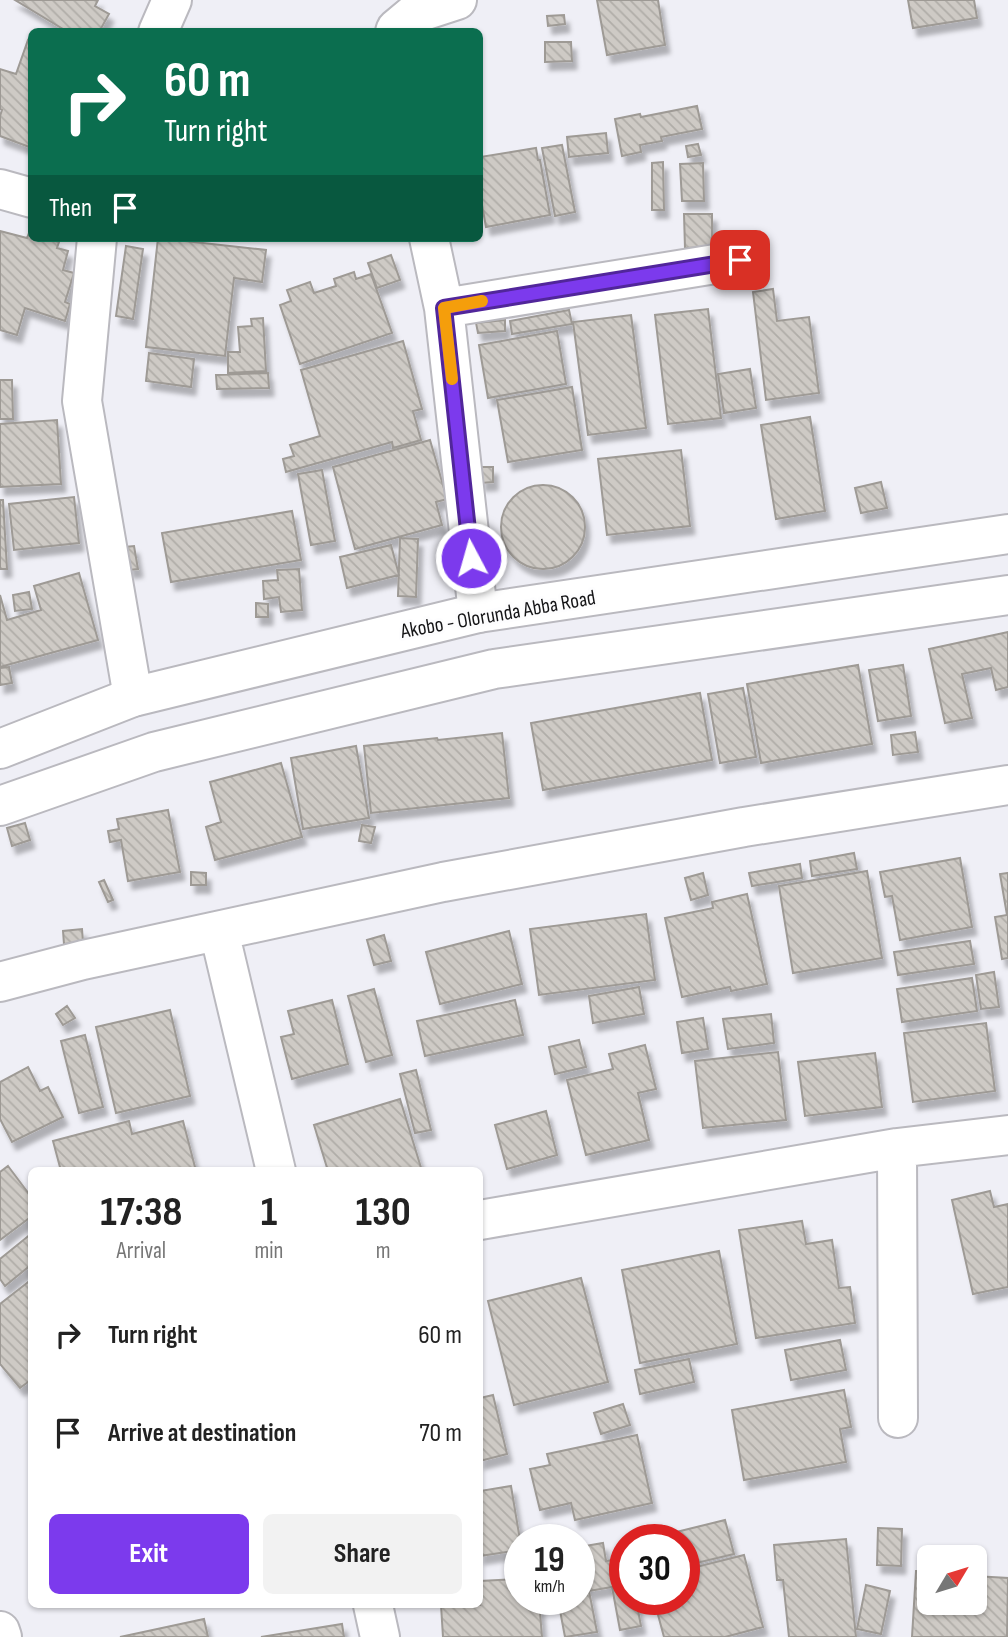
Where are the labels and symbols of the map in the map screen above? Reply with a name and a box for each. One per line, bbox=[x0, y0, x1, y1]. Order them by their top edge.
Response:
pin bbox=[710, 230, 770, 290]
position arrow bbox=[434, 521, 508, 595]
street label: Akobo - Olorunda Abba Road bbox=[398, 585, 598, 644]
speed limit sign: 30 bbox=[609, 1524, 700, 1615]
north arrow bbox=[917, 1545, 987, 1615]

